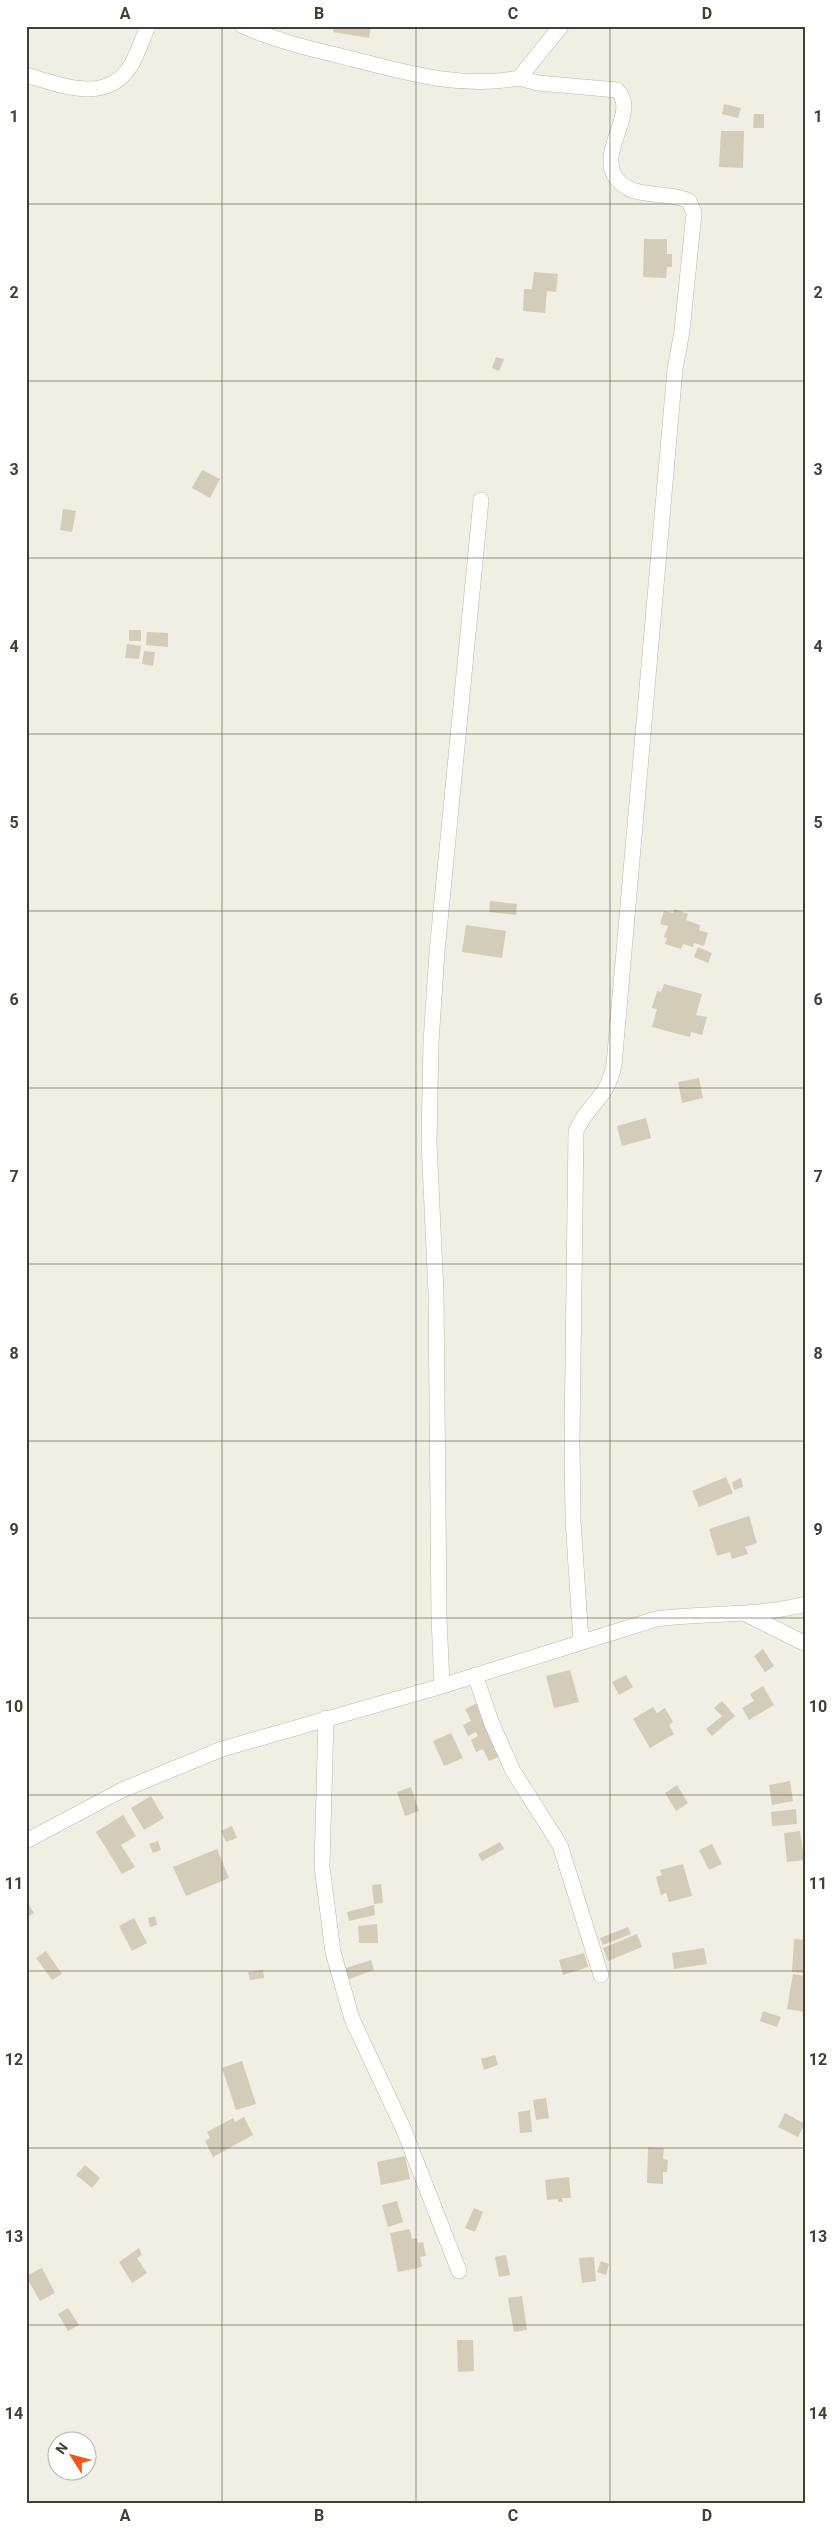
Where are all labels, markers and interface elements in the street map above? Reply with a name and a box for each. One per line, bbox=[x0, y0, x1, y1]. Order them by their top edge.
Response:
text: A bbox=[120, 4, 131, 23]
text: B bbox=[314, 4, 324, 23]
text: C bbox=[508, 4, 518, 23]
text: D bbox=[702, 4, 712, 23]
text: 1 bbox=[9, 107, 19, 126]
text: 1 bbox=[813, 107, 823, 126]
text: 2 bbox=[9, 283, 19, 302]
text: 2 bbox=[813, 283, 823, 302]
text: 3 bbox=[9, 460, 19, 479]
text: 3 bbox=[813, 460, 823, 479]
text: 4 bbox=[9, 637, 19, 656]
text: 4 bbox=[813, 637, 823, 656]
text: 5 bbox=[9, 813, 19, 832]
text: 5 bbox=[813, 813, 823, 832]
text: 6 bbox=[9, 990, 19, 1009]
text: 6 bbox=[813, 990, 823, 1009]
text: 7 bbox=[9, 1167, 19, 1186]
text: 7 bbox=[813, 1167, 823, 1186]
text: 8 bbox=[9, 1344, 19, 1363]
text: 8 bbox=[813, 1344, 823, 1363]
text: 9 bbox=[9, 1520, 19, 1539]
text: 9 bbox=[813, 1520, 823, 1539]
text: 10 bbox=[5, 1697, 23, 1716]
text: 10 bbox=[809, 1697, 827, 1716]
text: 11 bbox=[5, 1874, 23, 1893]
text: 11 bbox=[809, 1874, 827, 1893]
text: 12 bbox=[5, 2050, 23, 2069]
text: 12 bbox=[809, 2050, 827, 2069]
text: 13 bbox=[5, 2227, 23, 2246]
text: 13 bbox=[809, 2227, 827, 2246]
text: 14 bbox=[5, 2404, 23, 2423]
text: 14 bbox=[809, 2404, 827, 2423]
north arrow bbox=[48, 2432, 98, 2482]
text: N bbox=[52, 2440, 71, 2457]
text: A bbox=[120, 2506, 131, 2525]
text: B bbox=[314, 2506, 324, 2525]
text: C bbox=[508, 2506, 518, 2525]
text: D bbox=[702, 2506, 712, 2525]

